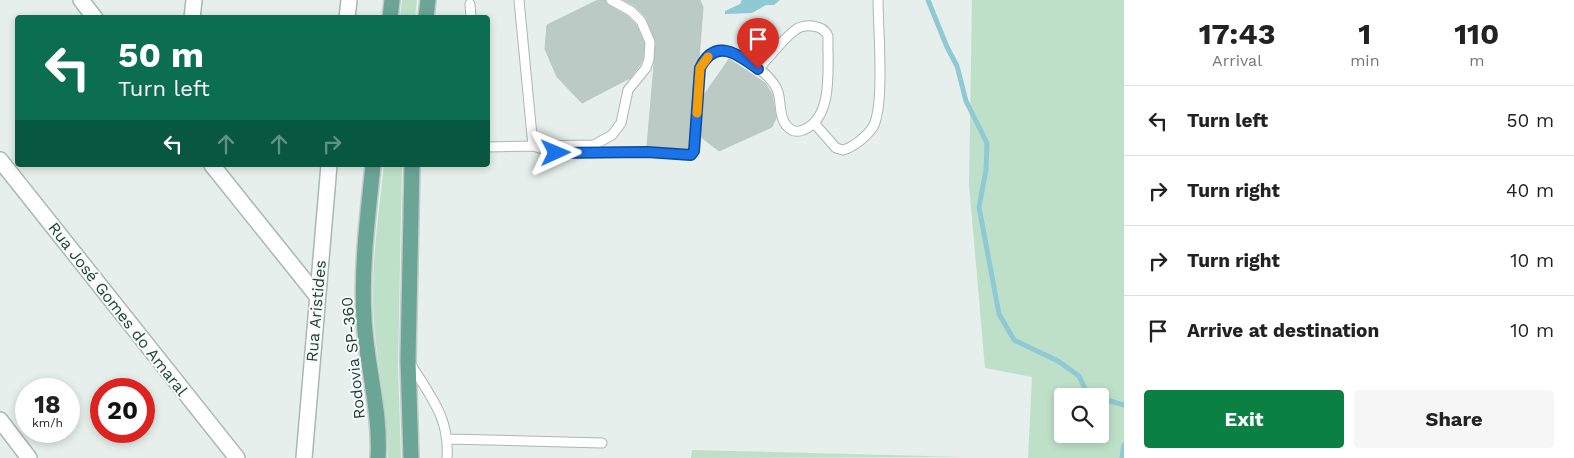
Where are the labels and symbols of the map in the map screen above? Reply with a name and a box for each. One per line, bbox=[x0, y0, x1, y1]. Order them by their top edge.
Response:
pin bbox=[737, 18, 779, 69]
position arrow bbox=[529, 126, 581, 178]
street label: Rua José Gomes do Amaral bbox=[44, 218, 192, 400]
street label: Rua Aristides bbox=[302, 259, 330, 363]
street label: Rodovia SP-360 bbox=[337, 296, 369, 420]
speed limit sign: 20 bbox=[90, 378, 155, 443]

